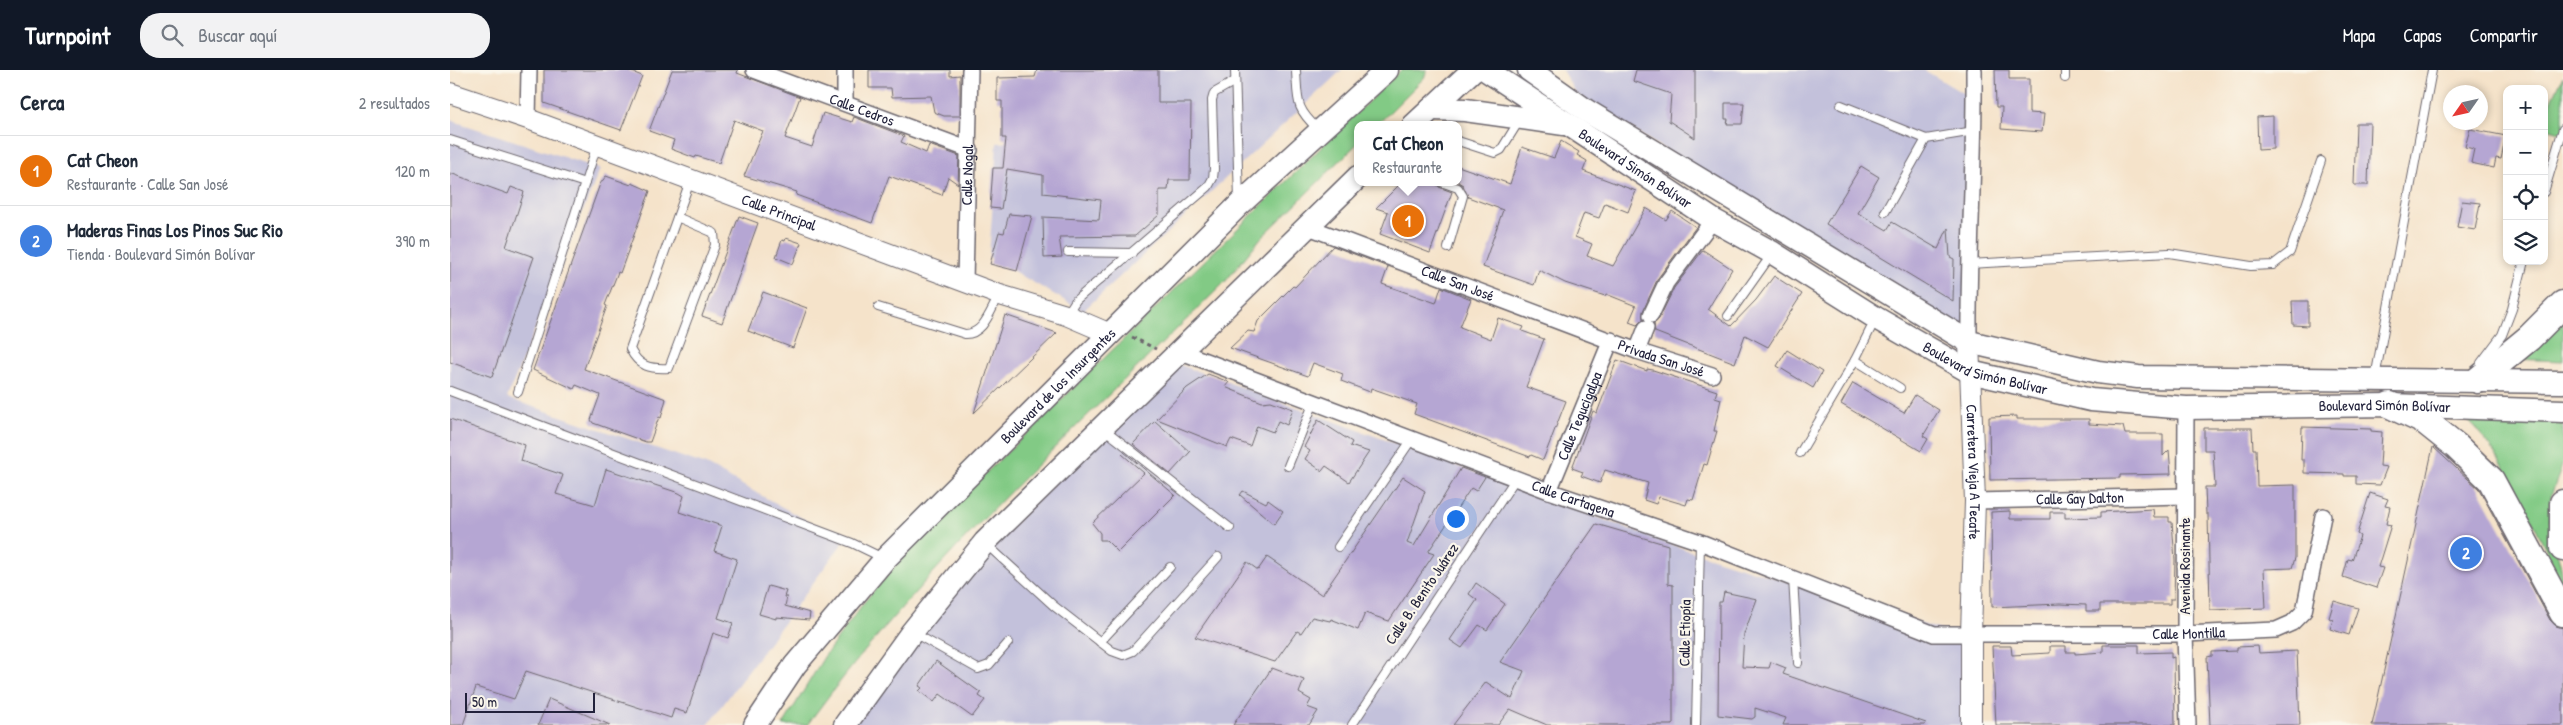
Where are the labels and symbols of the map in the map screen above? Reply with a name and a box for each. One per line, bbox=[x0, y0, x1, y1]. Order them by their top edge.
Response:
north arrow bbox=[2443, 85, 2488, 130]
street label: Calle Cedros bbox=[827, 88, 898, 131]
street label: Boulevard Simón Bolívar bbox=[1575, 123, 1697, 214]
street label: Calle Nogal bbox=[956, 144, 978, 206]
street label: Calle Principal bbox=[739, 189, 820, 236]
pin: 1 bbox=[1392, 202, 1424, 240]
street label: Calle San José bbox=[1418, 259, 1497, 306]
street label: Boulevard de los Insurgentes bbox=[995, 323, 1120, 448]
street label: Privada San José bbox=[1615, 334, 1707, 382]
street label: Boulevard Simón Bolívar bbox=[1919, 336, 2050, 400]
street label: Calle Tegucigalpa bbox=[1552, 368, 1607, 463]
street label: Boulevard Simón Bolívar bbox=[2318, 394, 2451, 417]
street label: Carretera Vieja A Tecate bbox=[1961, 404, 1986, 540]
street label: Calle Cartagena bbox=[1529, 474, 1618, 522]
street label: Calle Gay Dalton bbox=[2036, 486, 2124, 510]
your location bbox=[1443, 506, 1469, 532]
street label: Avenida Rosinante bbox=[2174, 517, 2195, 615]
pin: 2 bbox=[2450, 534, 2482, 572]
street label: Calle B. Benito Juárez bbox=[1380, 538, 1464, 649]
street label: Calle Etiopía bbox=[1673, 599, 1696, 667]
street label: Calle Montilla bbox=[2152, 621, 2225, 644]
scale bar bbox=[465, 690, 595, 713]

